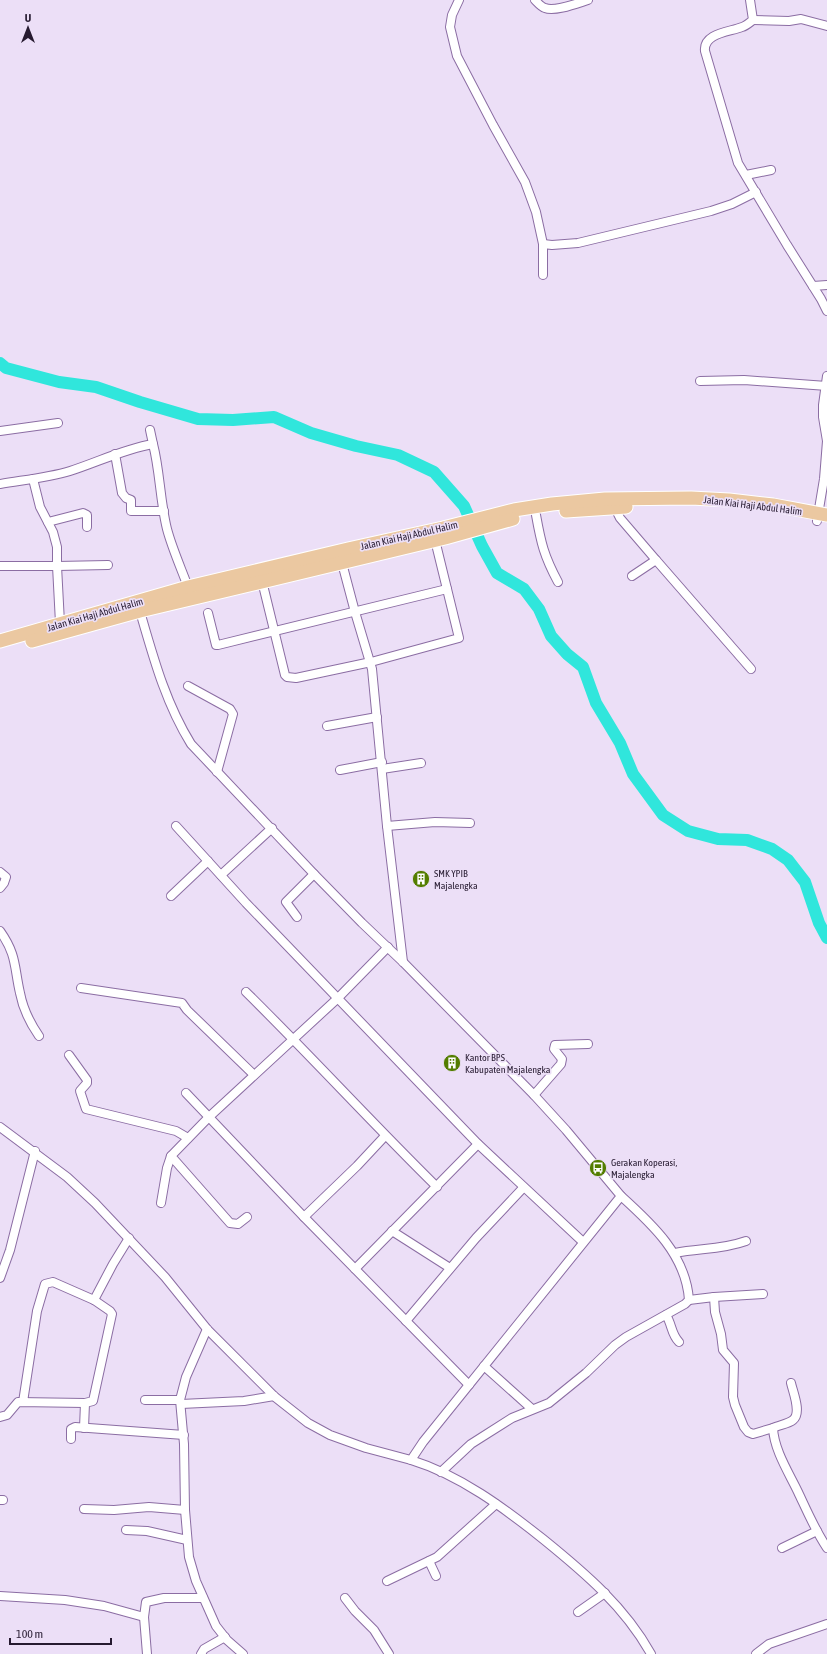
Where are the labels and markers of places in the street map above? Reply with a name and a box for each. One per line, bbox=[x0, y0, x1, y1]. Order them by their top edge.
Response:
place label: SMK YPIB Majalengka bbox=[434, 868, 478, 891]
building icon: SMK YPIB Majalengka bbox=[411, 869, 431, 889]
place label: Kantor BPS Kabupaten Majalengka bbox=[465, 1052, 551, 1075]
building icon: Kantor BPS Kabupaten Majalengka bbox=[442, 1053, 462, 1073]
place label: Gerakan Koperasi, Majalengka bbox=[611, 1157, 677, 1180]
bus stop icon: Gerakan Koperasi, Majalengka bbox=[588, 1158, 608, 1178]

